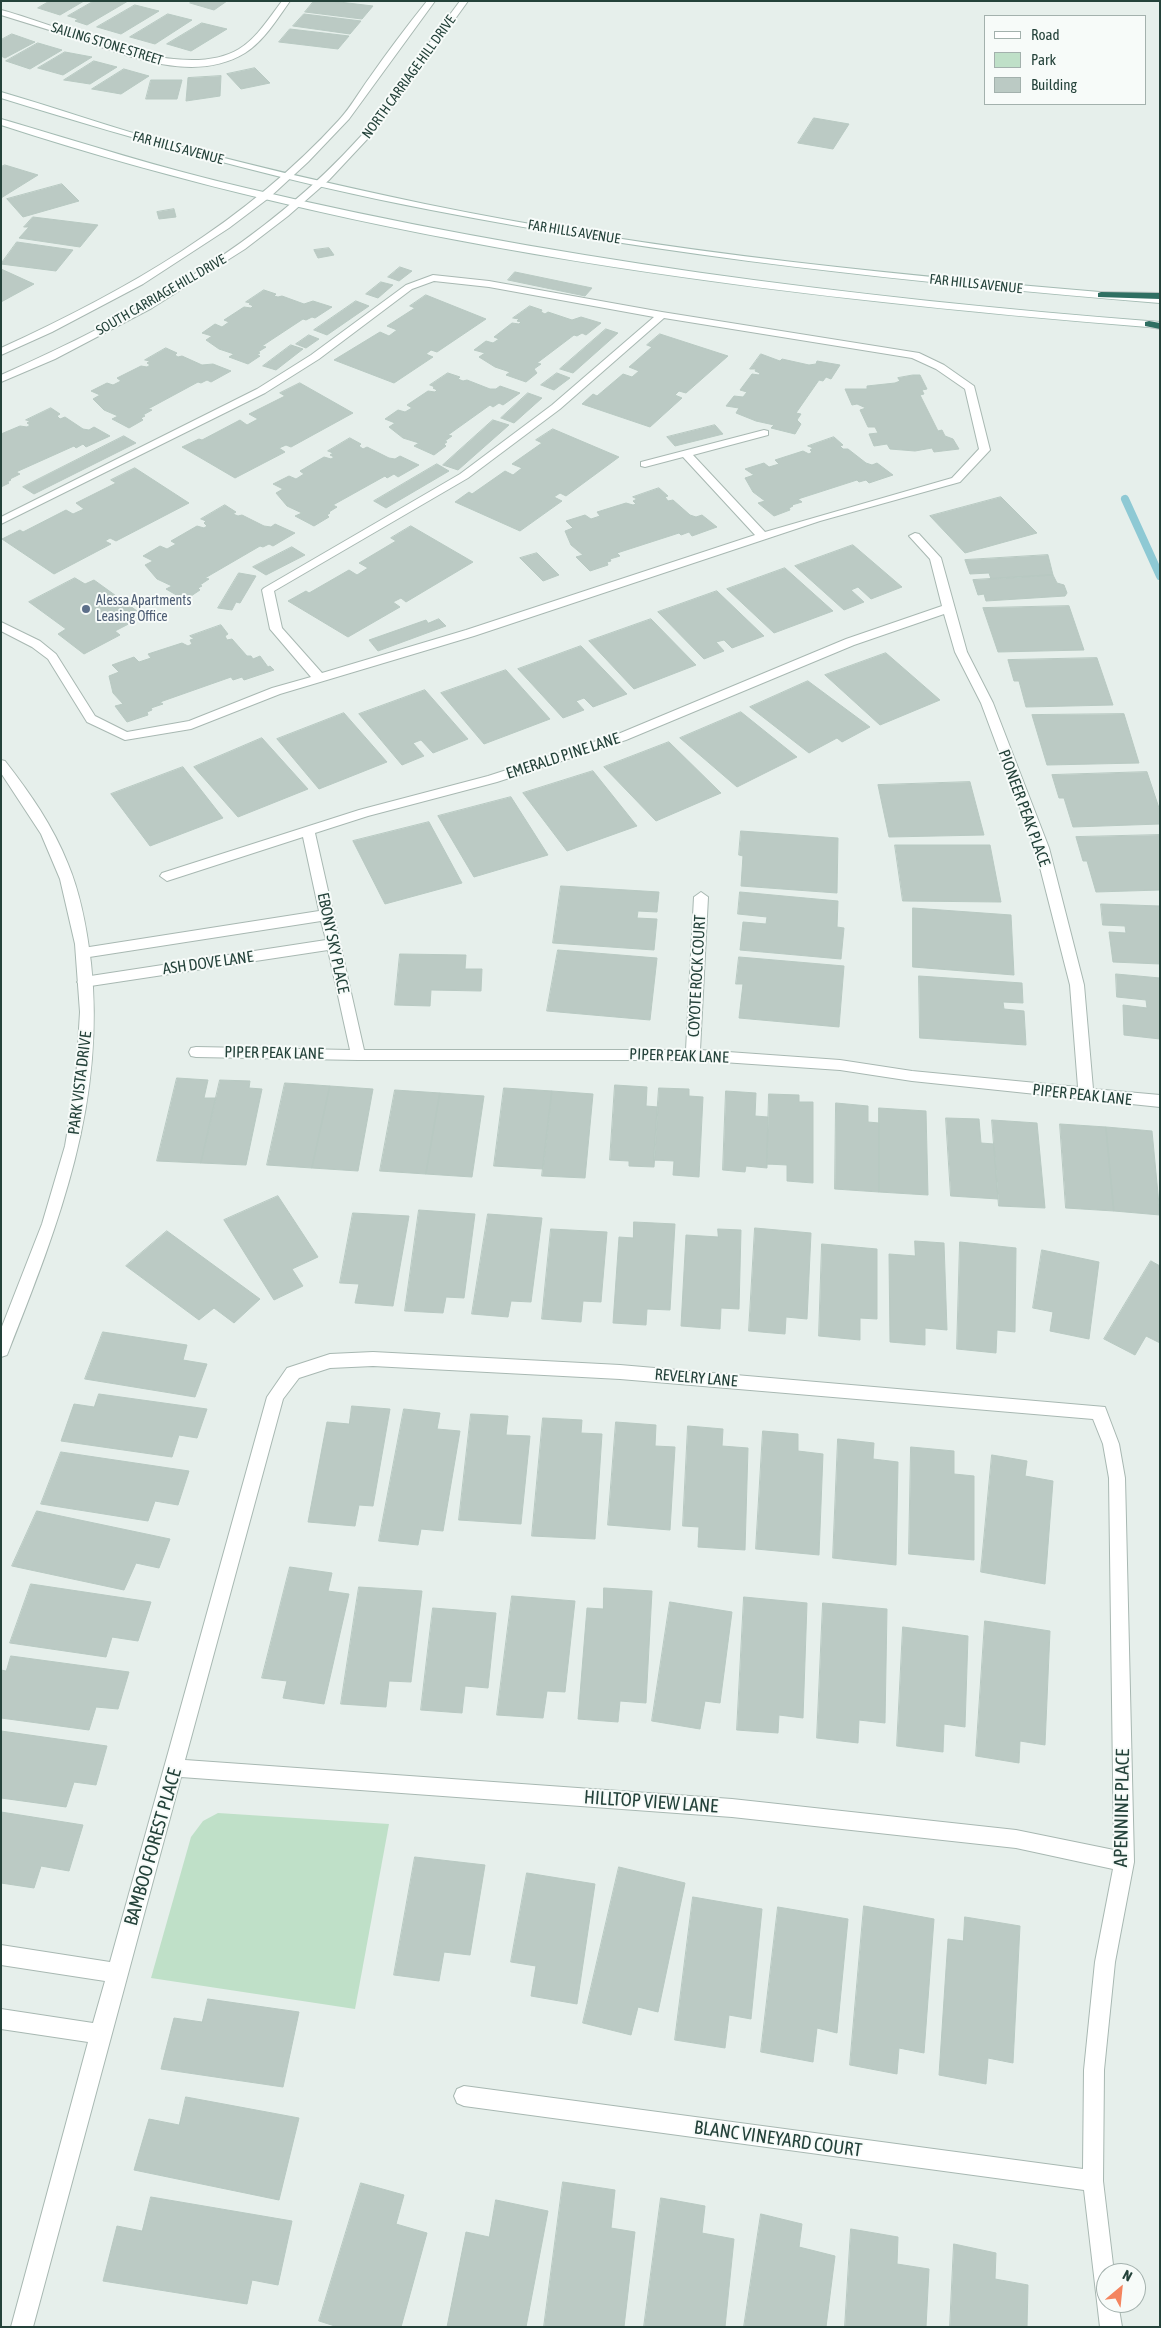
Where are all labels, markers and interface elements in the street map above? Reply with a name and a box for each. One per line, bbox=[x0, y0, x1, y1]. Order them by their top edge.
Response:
street label: NORTH CARRIAGE HILL DRIVE bbox=[359, 12, 459, 142]
legend bbox=[984, 15, 1146, 105]
street label: SAILING STONE STREET bbox=[49, 19, 165, 69]
text: Road bbox=[1031, 26, 1060, 43]
text: Park bbox=[1031, 51, 1056, 68]
text: Building bbox=[1031, 76, 1077, 93]
street label: FAR HILLS AVENUE bbox=[131, 128, 225, 168]
street label: FAR HILLS AVENUE bbox=[527, 216, 621, 248]
street label: SOUTH CARRIAGE HILL DRIVE bbox=[93, 251, 229, 339]
street label: FAR HILLS AVENUE bbox=[929, 271, 1023, 297]
place label: Alessa Apartments Leasing Office bbox=[96, 593, 191, 626]
marker: Alessa Apartments Leasing Office bbox=[80, 603, 92, 615]
street label: EMERALD PINE LANE bbox=[504, 729, 622, 783]
street label: PIONEER PEAK PLACE bbox=[994, 747, 1054, 869]
street label: EBONY SKY PLACE bbox=[313, 891, 353, 995]
street label: COYOTE ROCK COURT bbox=[684, 914, 710, 1038]
street label: ASH DOVE LANE bbox=[161, 947, 255, 979]
street label: PARK VISTA DRIVE bbox=[64, 1030, 96, 1136]
street label: PIPER PEAK LANE bbox=[224, 1043, 324, 1063]
street label: PIPER PEAK LANE bbox=[629, 1045, 729, 1067]
street label: PIPER PEAK LANE bbox=[1031, 1080, 1133, 1110]
street label: REVELRY LANE bbox=[654, 1365, 738, 1391]
street label: APENNINE PLACE bbox=[1110, 1749, 1134, 1867]
street label: BAMBOO FOREST PLACE bbox=[120, 1766, 186, 1928]
street label: HILLTOP VIEW LANE bbox=[583, 1786, 719, 1818]
street label: BLANC VINEYARD COURT bbox=[693, 2116, 863, 2162]
north arrow bbox=[1096, 2263, 1146, 2313]
text: N bbox=[1120, 2267, 1135, 2285]

